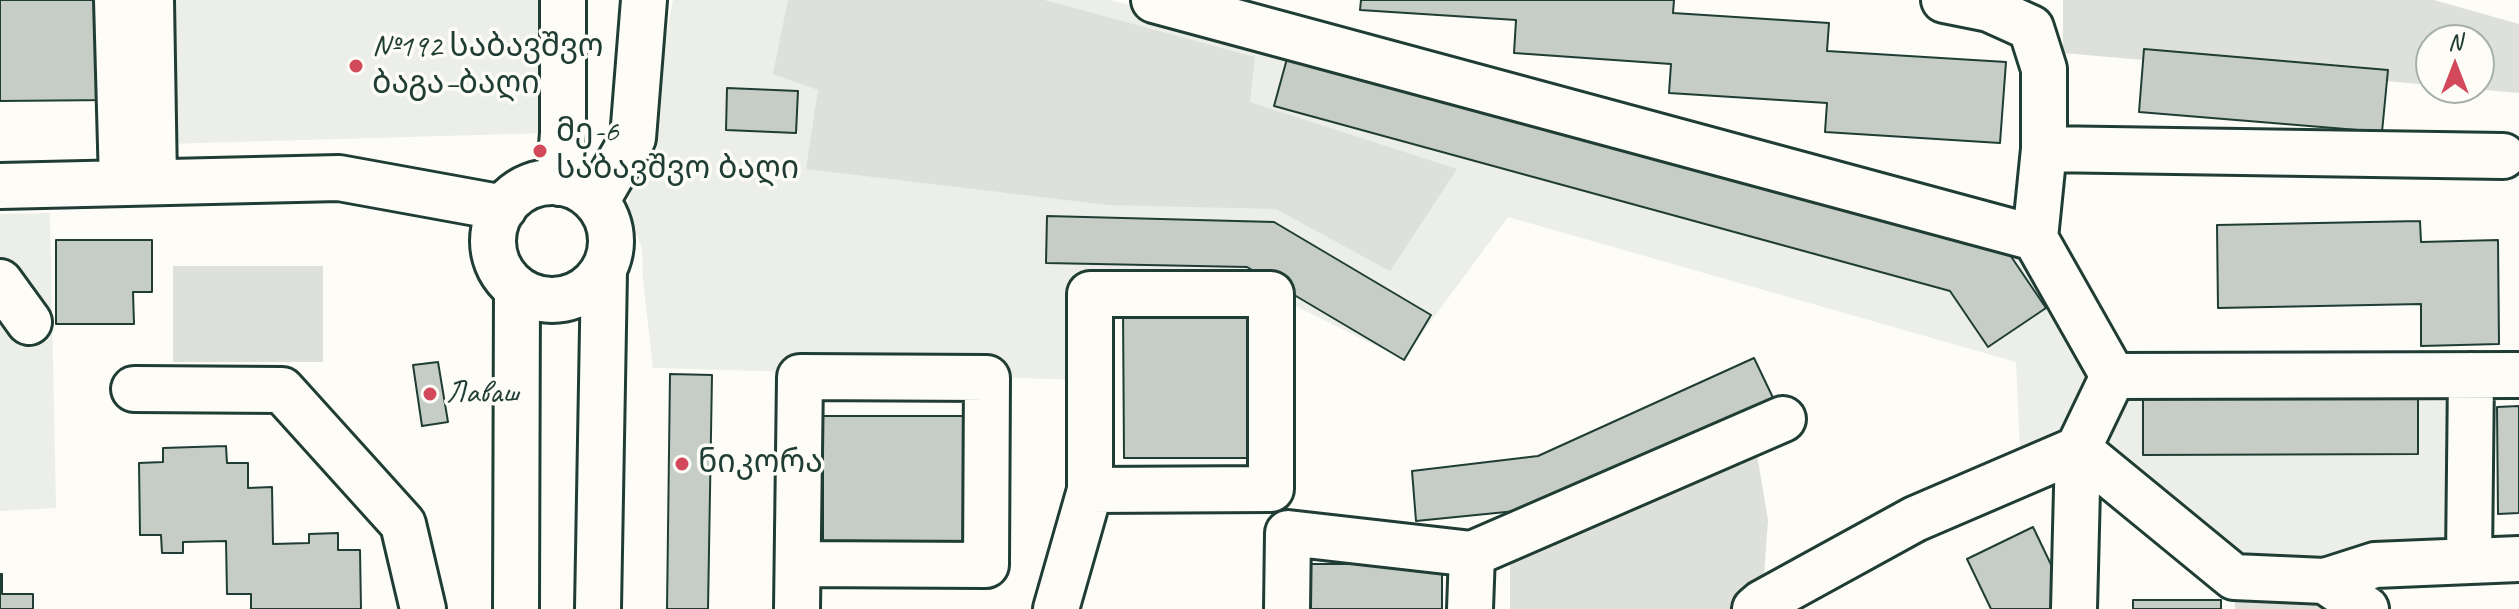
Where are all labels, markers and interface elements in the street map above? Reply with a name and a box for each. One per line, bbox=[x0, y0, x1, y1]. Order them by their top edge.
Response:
north arrow bbox=[2415, 24, 2495, 104]
text: N bbox=[2448, 28, 2462, 56]
place label: №192 საბავშვო ბაგა–ბაღი bbox=[372, 29, 604, 104]
marker: №192 საბავშვო ბაგა–ბაღი bbox=[347, 57, 365, 75]
place label: მე-6 საბავშვო ბაღი bbox=[556, 114, 799, 189]
marker: მე-6 საბავშვო ბაღი bbox=[531, 142, 549, 160]
place label: Лаваш bbox=[446, 375, 519, 413]
marker: Лаваш bbox=[421, 385, 439, 403]
place label: ნიკორა bbox=[698, 445, 823, 483]
marker: ნიკორა bbox=[673, 455, 691, 473]

